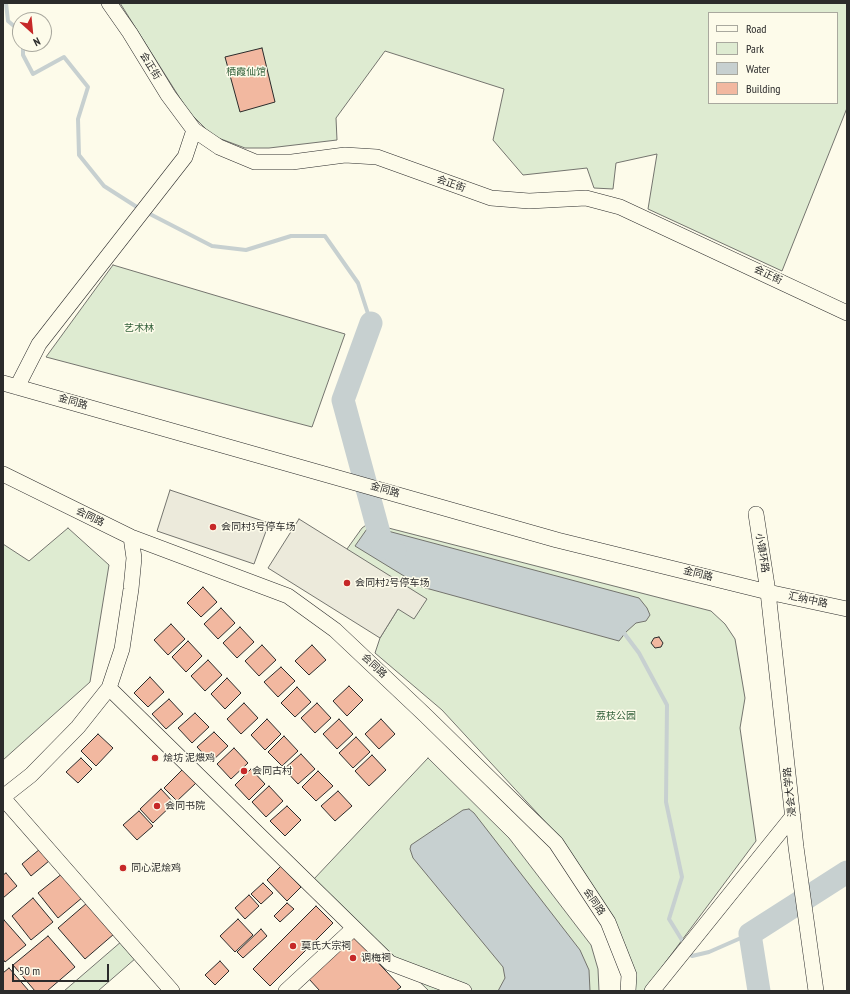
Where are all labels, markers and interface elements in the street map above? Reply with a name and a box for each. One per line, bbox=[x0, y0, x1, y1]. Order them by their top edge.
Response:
north arrow bbox=[12, 12, 52, 52]
legend bbox=[708, 12, 838, 104]
text: Road bbox=[746, 21, 766, 36]
text: N bbox=[31, 34, 43, 49]
text: Park bbox=[746, 41, 764, 56]
street label: 会正街 bbox=[137, 50, 163, 82]
text: Water bbox=[746, 61, 770, 76]
park label: 栖霞仙馆 bbox=[226, 66, 266, 78]
text: Building bbox=[746, 81, 781, 96]
street label: 会正街 bbox=[435, 173, 467, 195]
street label: 会正街 bbox=[752, 263, 784, 287]
park label: 艺术林 bbox=[124, 322, 154, 334]
street label: 金同路 bbox=[57, 392, 89, 412]
street label: 金同路 bbox=[369, 480, 401, 500]
street label: 会同路 bbox=[74, 505, 106, 529]
place label: 会同村3号停车场 bbox=[221, 521, 295, 533]
marker: 会同村3号停车场 bbox=[208, 522, 218, 532]
street label: 小镇环路 bbox=[753, 532, 771, 574]
street label: 金同路 bbox=[682, 565, 714, 583]
place label: 会同村2号停车场 bbox=[355, 577, 429, 589]
marker: 会同村2号停车场 bbox=[342, 578, 352, 588]
street label: 汇纳中路 bbox=[787, 590, 829, 610]
street label: 会同路 bbox=[359, 651, 389, 681]
park label: 荔枝公园 bbox=[596, 710, 636, 722]
place label: 烩坊 泥煨鸡 bbox=[163, 752, 215, 764]
marker: 烩坊 泥煨鸡 bbox=[150, 753, 160, 763]
place label: 会同古村 bbox=[252, 765, 292, 777]
marker: 会同古村 bbox=[239, 766, 249, 776]
street label: 浸会大学路 bbox=[781, 767, 799, 817]
place label: 会同书院 bbox=[165, 800, 205, 812]
marker: 会同书院 bbox=[152, 801, 162, 811]
place label: 同心泥烩鸡 bbox=[131, 862, 181, 874]
marker: 同心泥烩鸡 bbox=[118, 863, 128, 873]
street label: 会同路 bbox=[581, 886, 607, 918]
place label: 莫氏大宗祠 bbox=[301, 940, 351, 952]
marker: 莫氏大宗祠 bbox=[288, 941, 298, 951]
place label: 调梅祠 bbox=[361, 952, 391, 964]
marker: 调梅祠 bbox=[348, 953, 358, 963]
scale bar bbox=[14, 956, 111, 982]
text: 50 m bbox=[19, 963, 40, 978]

